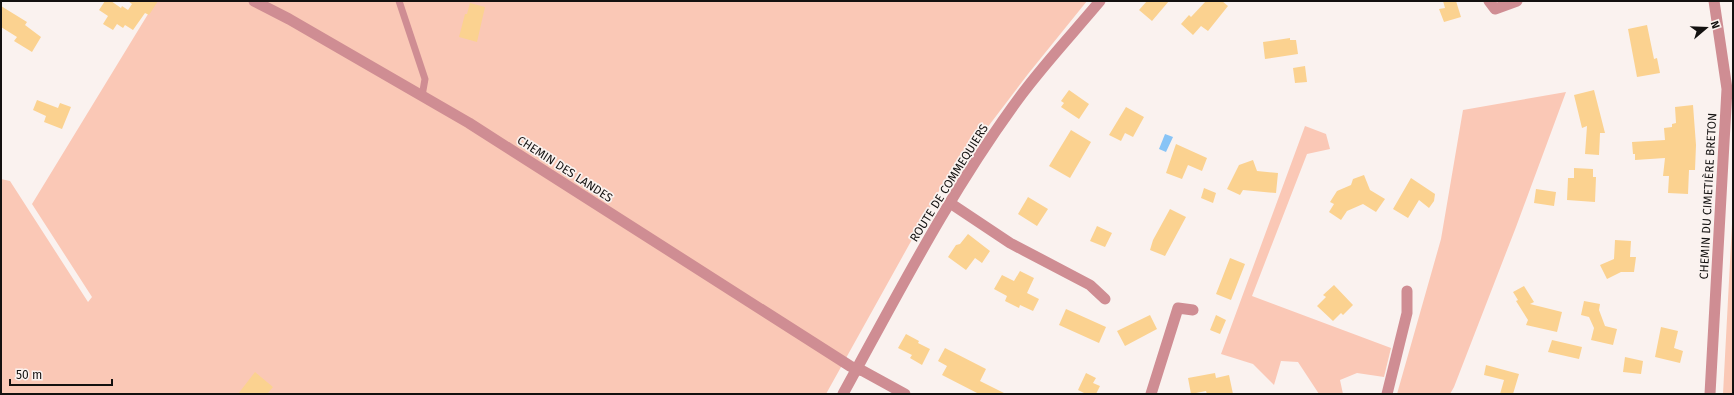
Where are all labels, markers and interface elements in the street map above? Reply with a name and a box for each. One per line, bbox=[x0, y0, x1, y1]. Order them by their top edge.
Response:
north arrow bbox=[1686, 8, 1726, 48]
text: N bbox=[1708, 19, 1722, 30]
street label: CHEMIN DU CIMETIÈRE BRETON bbox=[1696, 112, 1719, 280]
street label: ROUTE DE COMMEQUIERS bbox=[907, 121, 991, 244]
street label: CHEMIN DES LANDES bbox=[515, 133, 616, 205]
scale bar bbox=[10, 361, 112, 387]
text: 50 m bbox=[16, 368, 42, 382]

